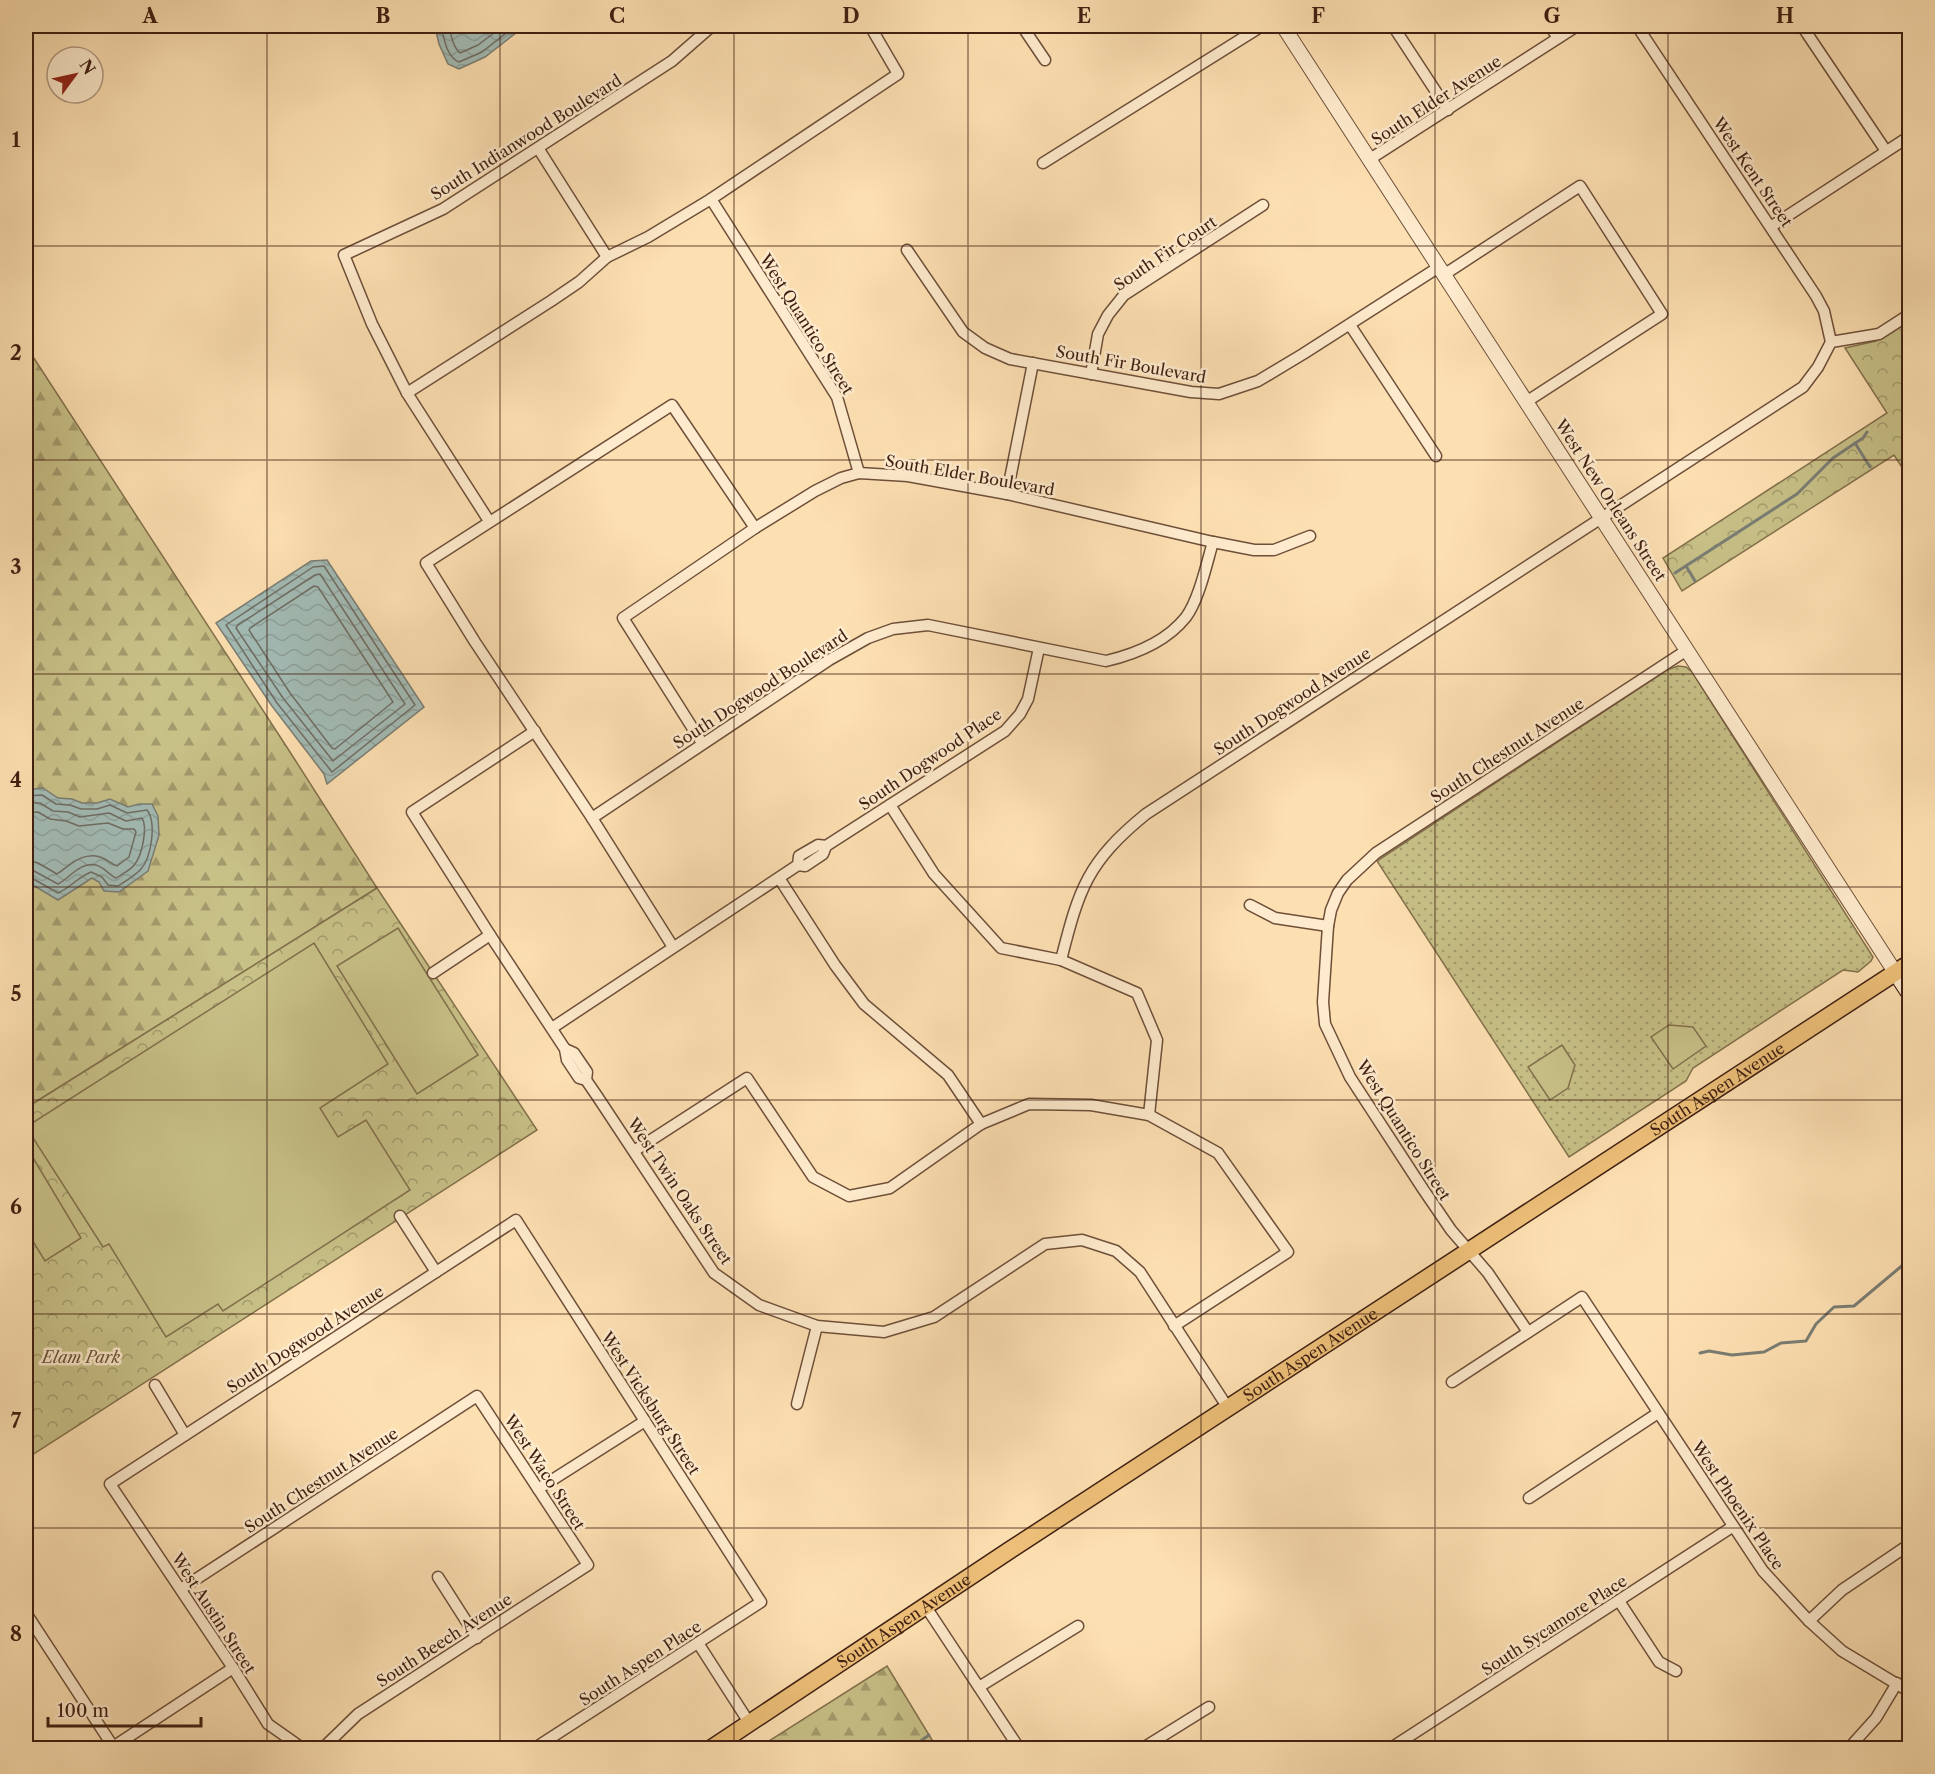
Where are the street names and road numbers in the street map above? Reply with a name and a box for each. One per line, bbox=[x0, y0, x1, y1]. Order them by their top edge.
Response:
street label: South Elder Avenue bbox=[1367, 51, 1505, 149]
street label: South Indianwood Boulevard bbox=[427, 70, 625, 204]
street label: West Kent Street bbox=[1708, 112, 1797, 231]
street label: South Fir Court bbox=[1110, 211, 1220, 295]
street label: West Quantico Street bbox=[755, 249, 859, 398]
street label: South Fir Boulevard bbox=[1054, 341, 1208, 387]
street label: West New Orleans Street bbox=[1551, 414, 1671, 585]
street label: South Elder Boulevard bbox=[884, 450, 1056, 500]
street label: South Dogwood Boulevard bbox=[669, 625, 851, 753]
street label: South Dogwood Avenue bbox=[1210, 643, 1374, 759]
street label: South Chestnut Avenue bbox=[1426, 693, 1588, 807]
street label: South Dogwood Place bbox=[855, 704, 1005, 814]
street label: South Aspen Avenue bbox=[1646, 1038, 1788, 1140]
street label: West Quantico Street bbox=[1352, 1055, 1456, 1204]
street label: West Twin Oaks Street bbox=[623, 1113, 737, 1268]
street label: South Dogwood Avenue bbox=[223, 1281, 387, 1397]
street label: South Aspen Avenue bbox=[1239, 1303, 1381, 1406]
street label: West Vicksburg Street bbox=[597, 1327, 705, 1479]
street label: West Waco Street bbox=[500, 1410, 590, 1534]
street label: South Chestnut Avenue bbox=[240, 1423, 402, 1537]
street label: West Phoenix Place bbox=[1687, 1436, 1788, 1573]
street label: West Austin Street bbox=[167, 1548, 261, 1677]
street label: South Aspen Avenue bbox=[833, 1569, 974, 1672]
street label: South Sycamore Place bbox=[1477, 1570, 1631, 1680]
street label: South Beech Avenue bbox=[373, 1589, 515, 1691]
street label: South Aspen Place bbox=[575, 1616, 705, 1710]

